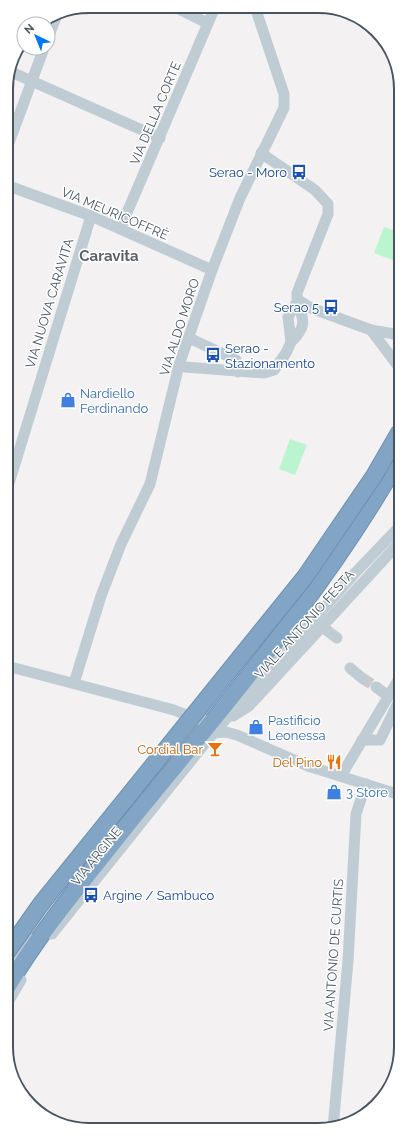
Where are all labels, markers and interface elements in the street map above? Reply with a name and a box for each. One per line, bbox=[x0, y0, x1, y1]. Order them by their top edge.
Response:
north arrow bbox=[16, 16, 56, 56]
text: N bbox=[22, 21, 37, 37]
street label: VIA DELLA CORTE bbox=[127, 59, 184, 167]
bus stop icon: Serao - Moro bbox=[290, 163, 308, 181]
place label: Serao - Moro bbox=[209, 165, 287, 180]
street label: VIA MEURICOFFRÈ bbox=[59, 184, 171, 243]
street label: VIA NUOVA CARAVITA bbox=[23, 236, 76, 370]
district label: Caravita bbox=[79, 247, 139, 265]
street label: VIA ALDO MORO bbox=[157, 276, 202, 378]
bus stop icon: Serao 5 bbox=[322, 298, 340, 316]
place label: Serao 5 bbox=[274, 300, 319, 315]
place label: Serao - Stazionamento bbox=[225, 341, 315, 371]
bus stop icon: Serao - Stazionamento bbox=[204, 346, 222, 364]
place label: Nardiello Ferdinando bbox=[80, 386, 148, 416]
shop icon: Nardiello Ferdinando bbox=[59, 391, 77, 409]
street label: VIALE ANTONIO FESTA bbox=[252, 567, 357, 682]
place label: Pastificio Leonessa bbox=[268, 713, 326, 743]
shop icon: Pastificio Leonessa bbox=[247, 718, 265, 736]
bar icon: Cordial Bar bbox=[206, 740, 224, 758]
place label: Cordial Bar bbox=[137, 742, 203, 757]
restaurant icon: Del Pino bbox=[325, 753, 343, 771]
place label: Del Pino bbox=[272, 755, 322, 770]
shop icon: 3 Store bbox=[325, 783, 343, 801]
place label: 3 Store bbox=[346, 785, 388, 800]
street label: VIA ARGINE bbox=[68, 824, 125, 889]
street label: VIA ANTONIO DE CURTIS bbox=[321, 878, 346, 1032]
bus stop icon: Argine / Sambuco bbox=[82, 886, 100, 904]
place label: Argine / Sambuco bbox=[103, 888, 214, 903]

